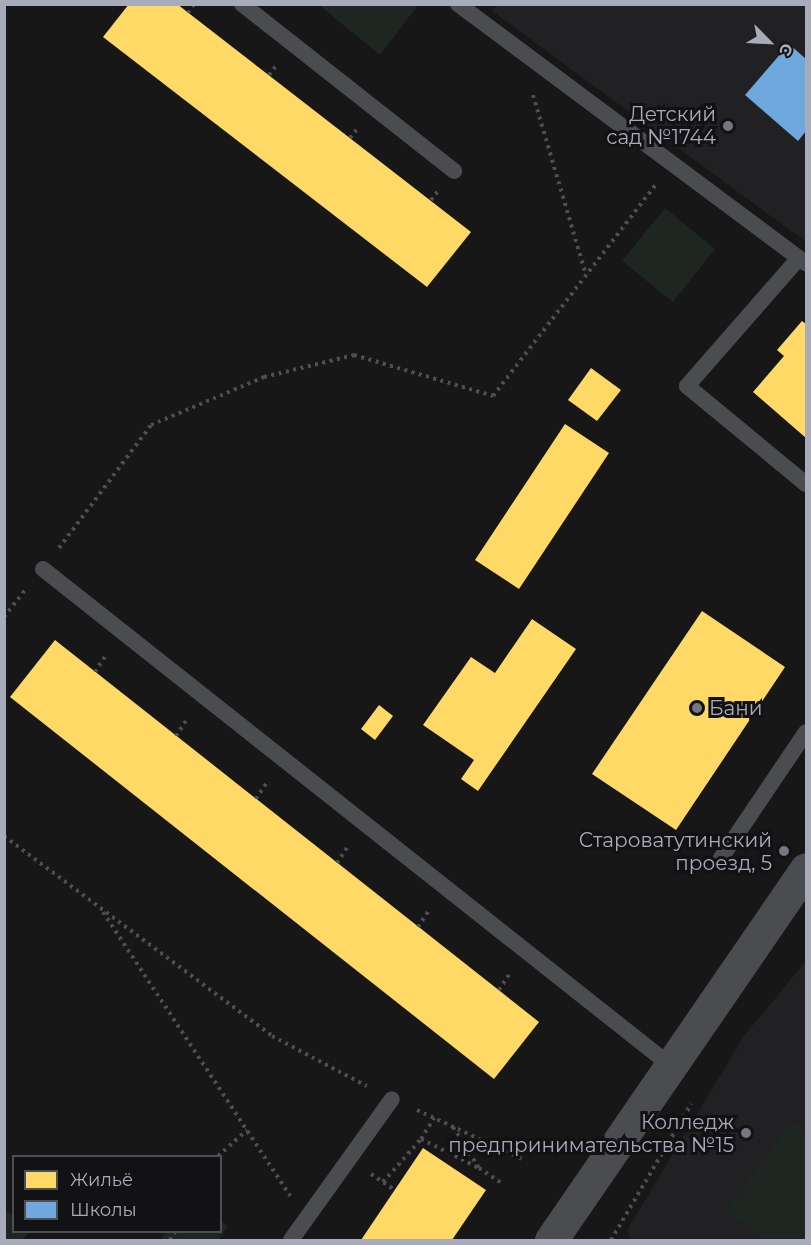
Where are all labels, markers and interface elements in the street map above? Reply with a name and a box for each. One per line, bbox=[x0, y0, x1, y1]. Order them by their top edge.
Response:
north arrow bbox=[739, 12, 799, 72]
text: С bbox=[775, 40, 797, 59]
place label: Детский сад №1744 bbox=[606, 102, 716, 149]
marker: Детский сад №1744 bbox=[721, 119, 735, 133]
place label: Бани bbox=[709, 696, 762, 720]
marker: Бани bbox=[690, 701, 704, 715]
place label: Староватутинский проезд, 5 bbox=[579, 828, 772, 875]
marker: Староватутинский проезд, 5 bbox=[777, 844, 791, 858]
place label: Колледж предпринимательства №15 bbox=[448, 1110, 734, 1157]
marker: Колледж предпринимательства №15 bbox=[739, 1126, 753, 1140]
legend bbox=[12, 1155, 222, 1233]
text: Жильё bbox=[70, 1169, 133, 1191]
text: Школы bbox=[70, 1199, 137, 1221]

